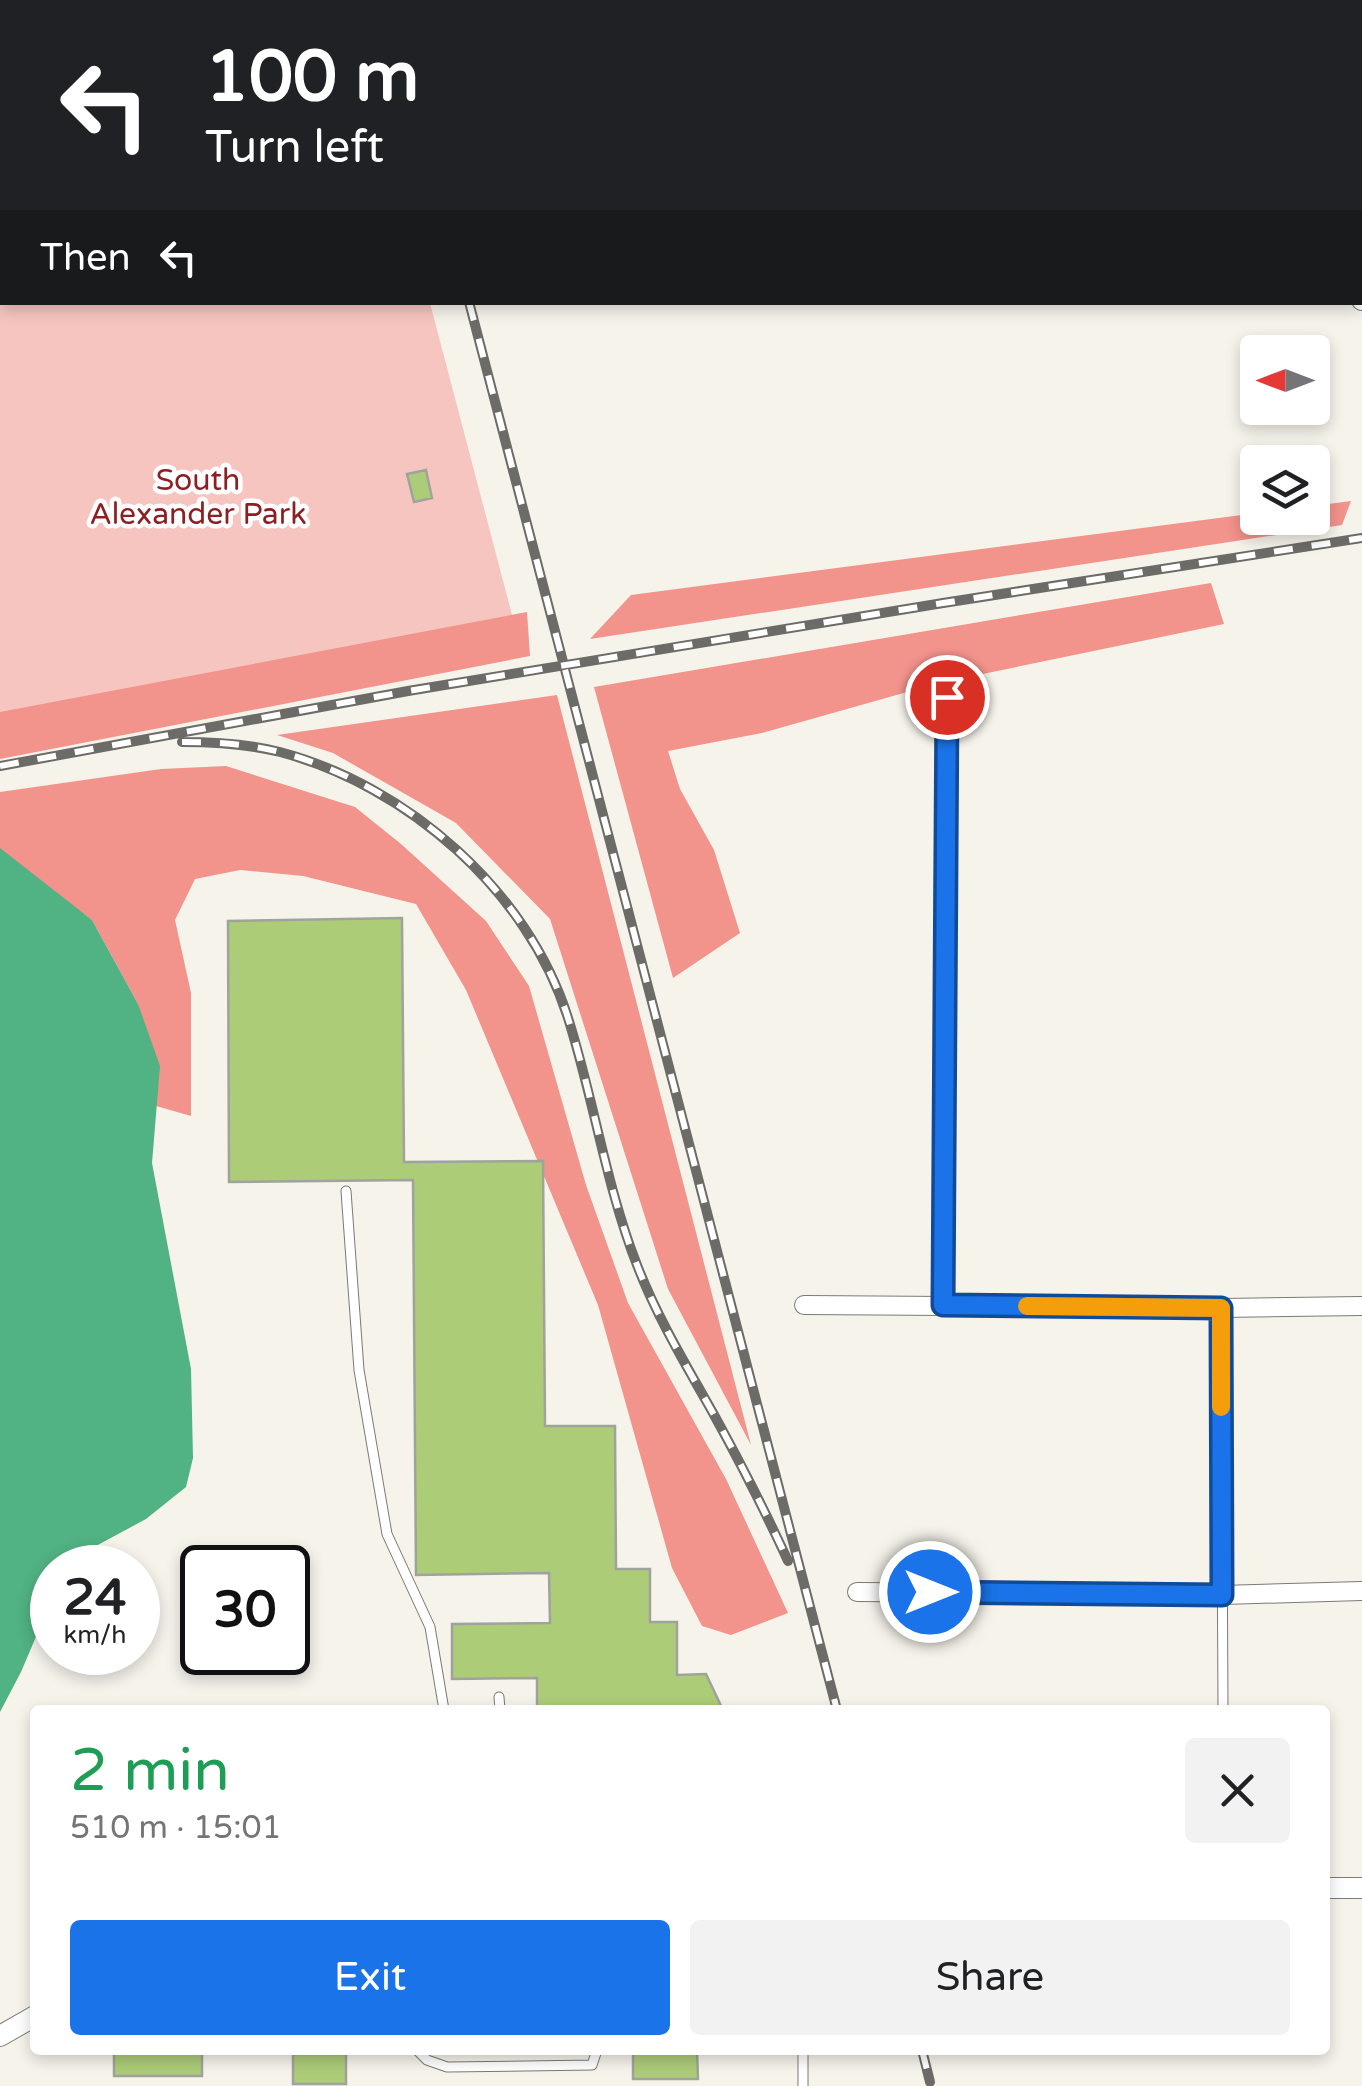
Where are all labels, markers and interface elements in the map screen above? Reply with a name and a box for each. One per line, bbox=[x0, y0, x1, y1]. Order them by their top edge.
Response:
text: 100 m bbox=[205, 36, 419, 120]
icon: left bbox=[40, 40, 170, 170]
text: Turn left bbox=[205, 121, 384, 175]
icon: left bbox=[151, 230, 206, 285]
text: Then bbox=[40, 235, 131, 281]
north arrow bbox=[1240, 335, 1330, 425]
map controls bbox=[1240, 335, 1330, 535]
button: layers bbox=[1240, 445, 1330, 535]
park label: South Alexander Park bbox=[89, 462, 307, 533]
pin bbox=[905, 655, 990, 740]
icon: arrive bbox=[920, 670, 975, 725]
position arrow bbox=[878, 1540, 982, 1644]
speed limit sign: 30 bbox=[180, 1545, 310, 1675]
text: 24 bbox=[64, 1568, 126, 1628]
text: km/h bbox=[64, 1620, 126, 1650]
text: 2 min bbox=[70, 1735, 230, 1807]
button: close bbox=[1185, 1738, 1290, 1843]
text: 510 m · 15:01 bbox=[70, 1809, 282, 1847]
button: Exit bbox=[70, 1920, 670, 2035]
button: Share bbox=[690, 1920, 1290, 2035]

